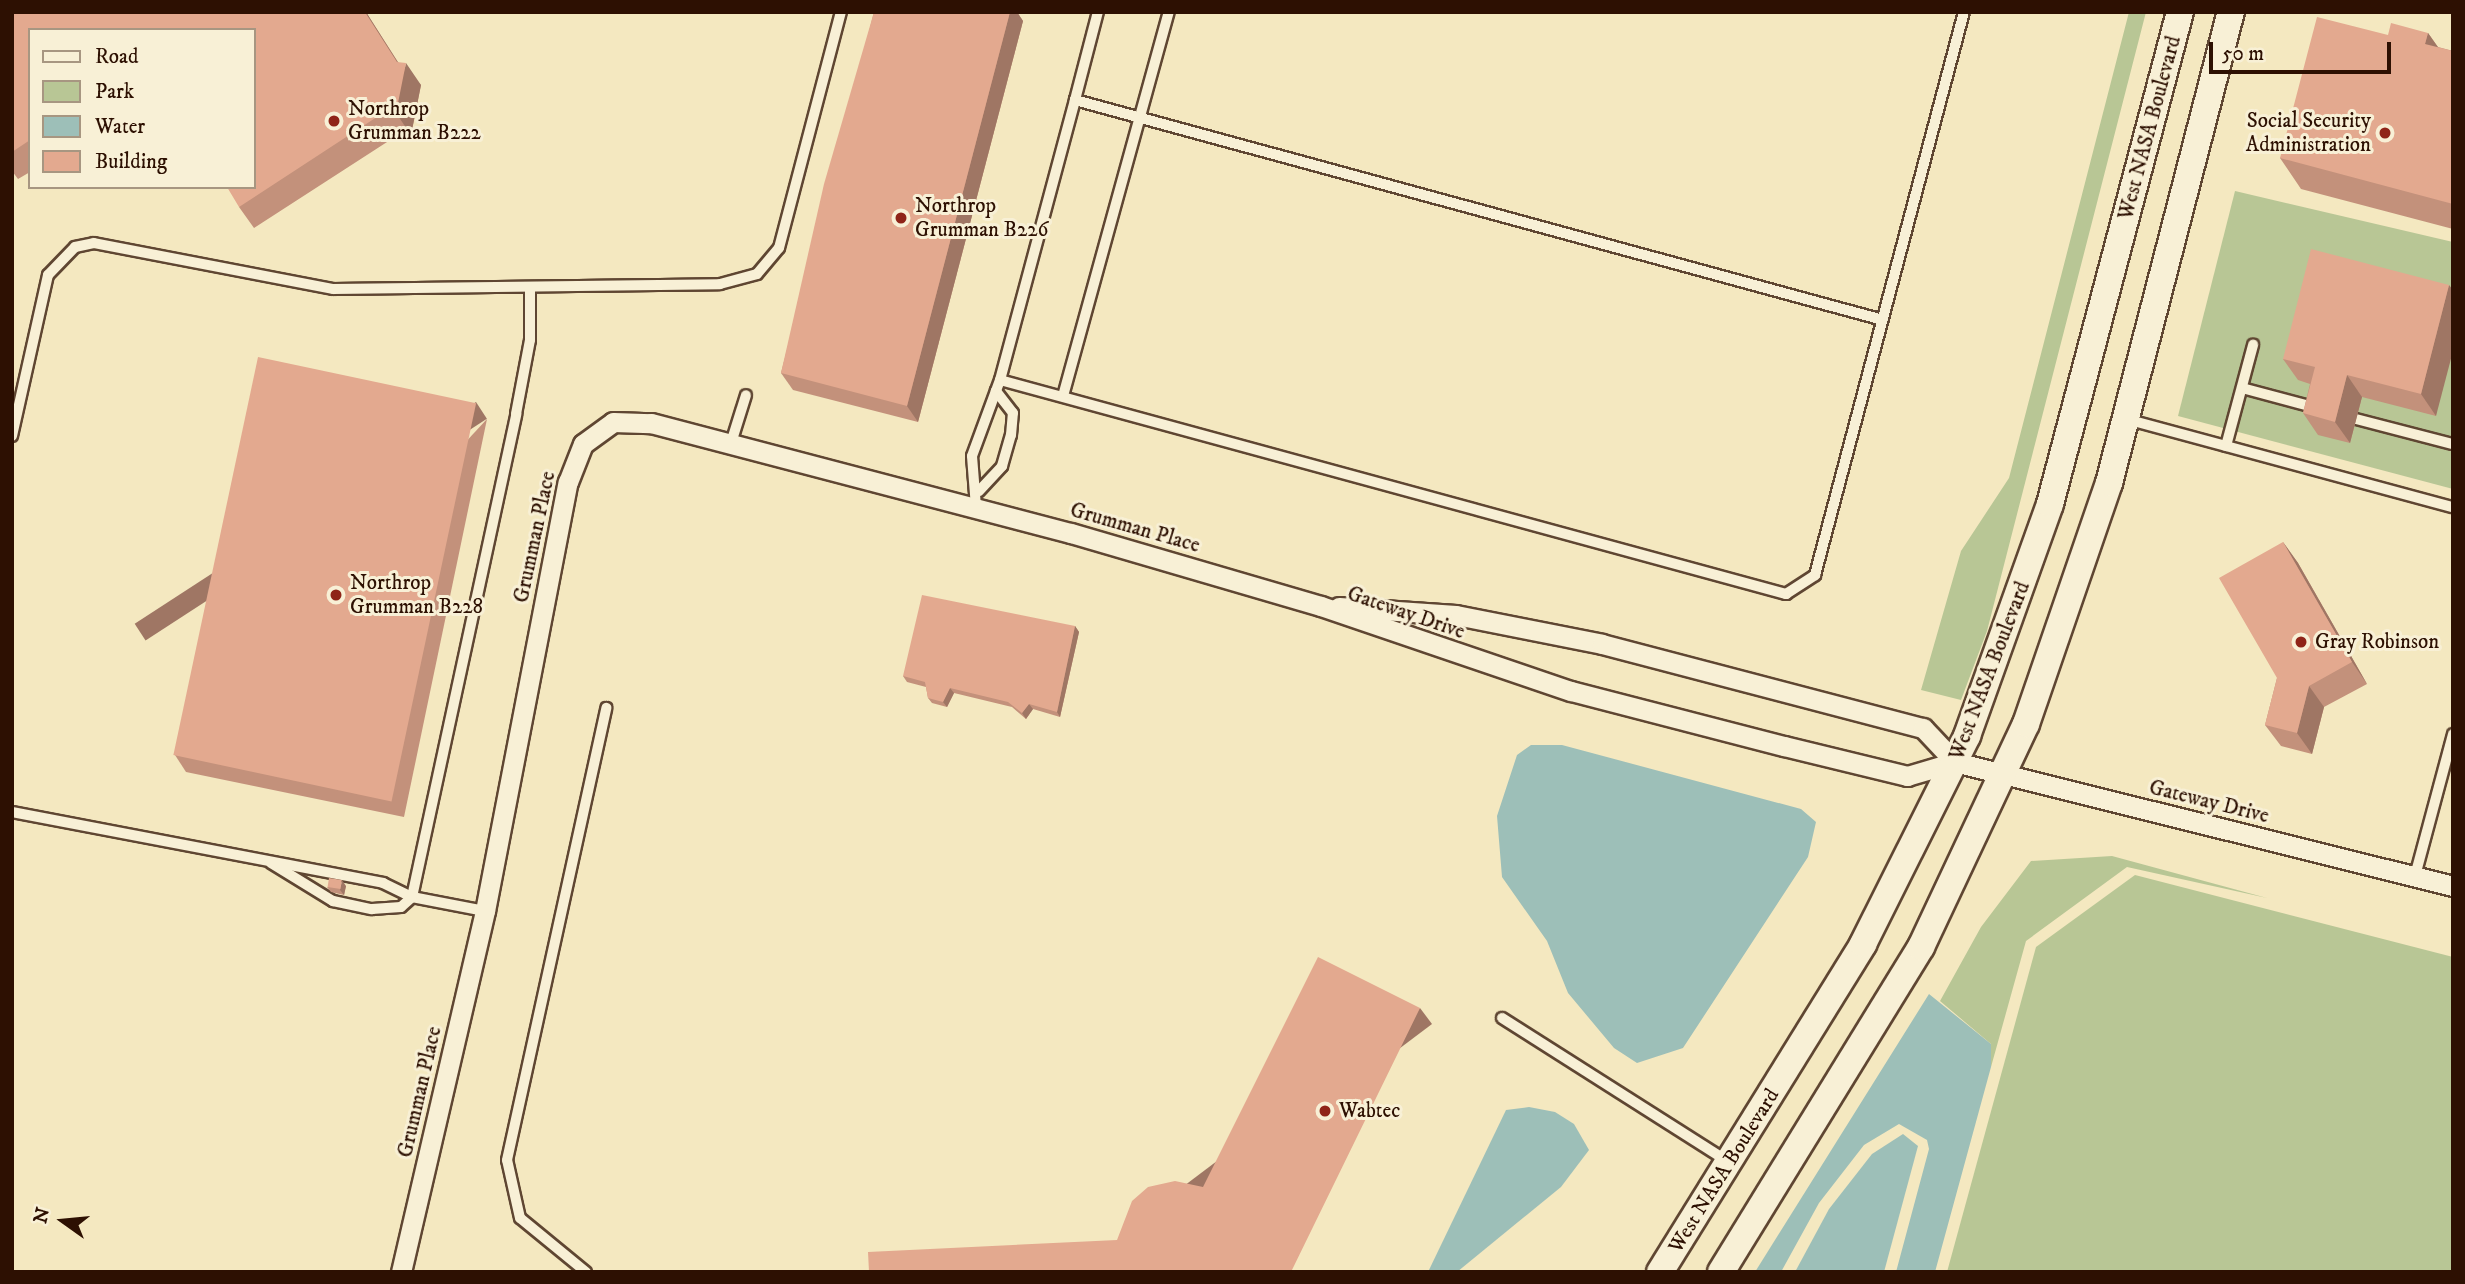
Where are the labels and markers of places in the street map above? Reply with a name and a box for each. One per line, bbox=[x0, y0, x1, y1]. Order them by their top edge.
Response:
place label: Northrop Grumman B222 bbox=[348, 96, 481, 146]
place label: Social Security Administration bbox=[2246, 108, 2371, 158]
marker: Northrop Grumman B222 bbox=[326, 113, 342, 129]
marker: Social Security Administration bbox=[2377, 125, 2393, 141]
place label: Northrop Grumman B226 bbox=[915, 193, 1048, 243]
marker: Northrop Grumman B226 bbox=[893, 210, 909, 226]
place label: Northrop Grumman B228 bbox=[350, 570, 483, 620]
marker: Northrop Grumman B228 bbox=[328, 587, 344, 603]
place label: Gray Robinson bbox=[2315, 629, 2439, 655]
marker: Gray Robinson bbox=[2293, 634, 2309, 650]
place label: Wabtec bbox=[1339, 1098, 1400, 1124]
marker: Wabtec bbox=[1317, 1103, 1333, 1119]

